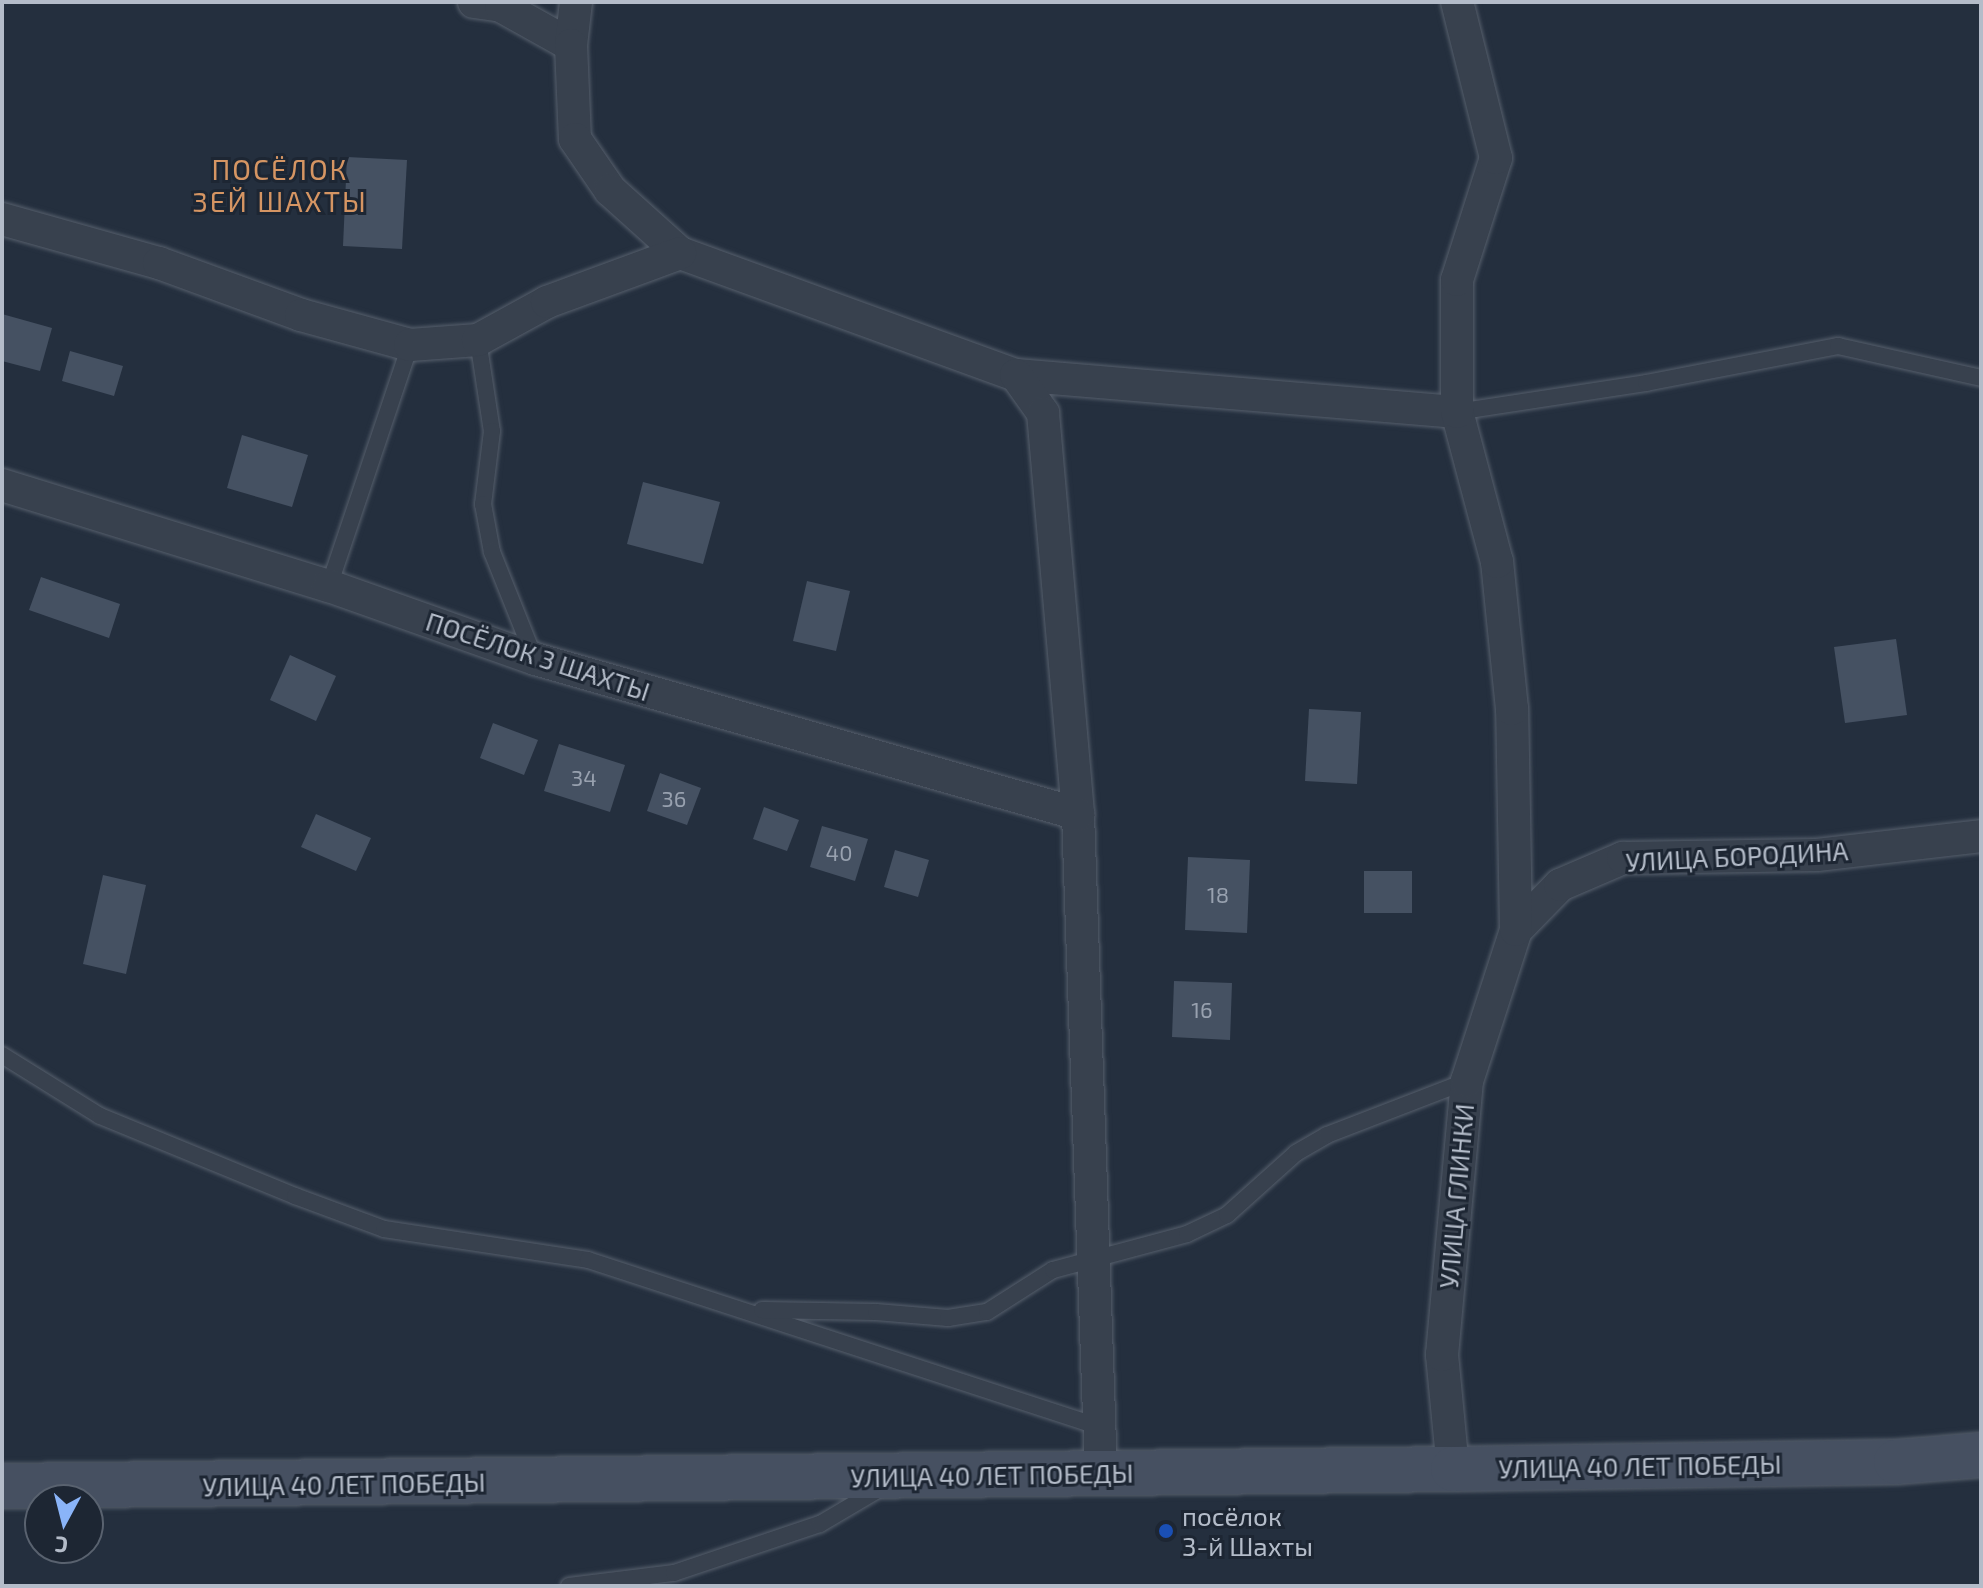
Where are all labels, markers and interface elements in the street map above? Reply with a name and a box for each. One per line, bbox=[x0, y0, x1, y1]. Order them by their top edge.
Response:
district label: ПОСЁЛОК 3ЕЙ ШАХТЫ bbox=[192, 152, 368, 218]
street label: ПОСЁЛОК 3 ШАХТЫ bbox=[422, 605, 654, 707]
house number: 34 bbox=[571, 765, 597, 791]
house number: 36 bbox=[662, 786, 686, 812]
street label: УЛИЦА БОРОДИНА bbox=[1625, 835, 1849, 877]
house number: 40 bbox=[826, 840, 852, 866]
house number: 18 bbox=[1207, 882, 1229, 908]
house number: 16 bbox=[1191, 997, 1213, 1023]
street label: УЛИЦА ГЛИНКИ bbox=[1432, 1102, 1480, 1290]
street label: УЛИЦА 40 ЛЕТ ПОБЕДЫ bbox=[1498, 1448, 1782, 1484]
street label: УЛИЦА 40 ЛЕТ ПОБЕДЫ bbox=[850, 1457, 1134, 1493]
street label: УЛИЦА 40 ЛЕТ ПОБЕДЫ bbox=[202, 1466, 486, 1502]
north arrow bbox=[24, 1484, 104, 1564]
place label: посёлок 3-й Шахты bbox=[1182, 1500, 1313, 1562]
marker: посёлок 3-й Шахты bbox=[1157, 1522, 1175, 1540]
text: С bbox=[53, 1532, 69, 1560]

